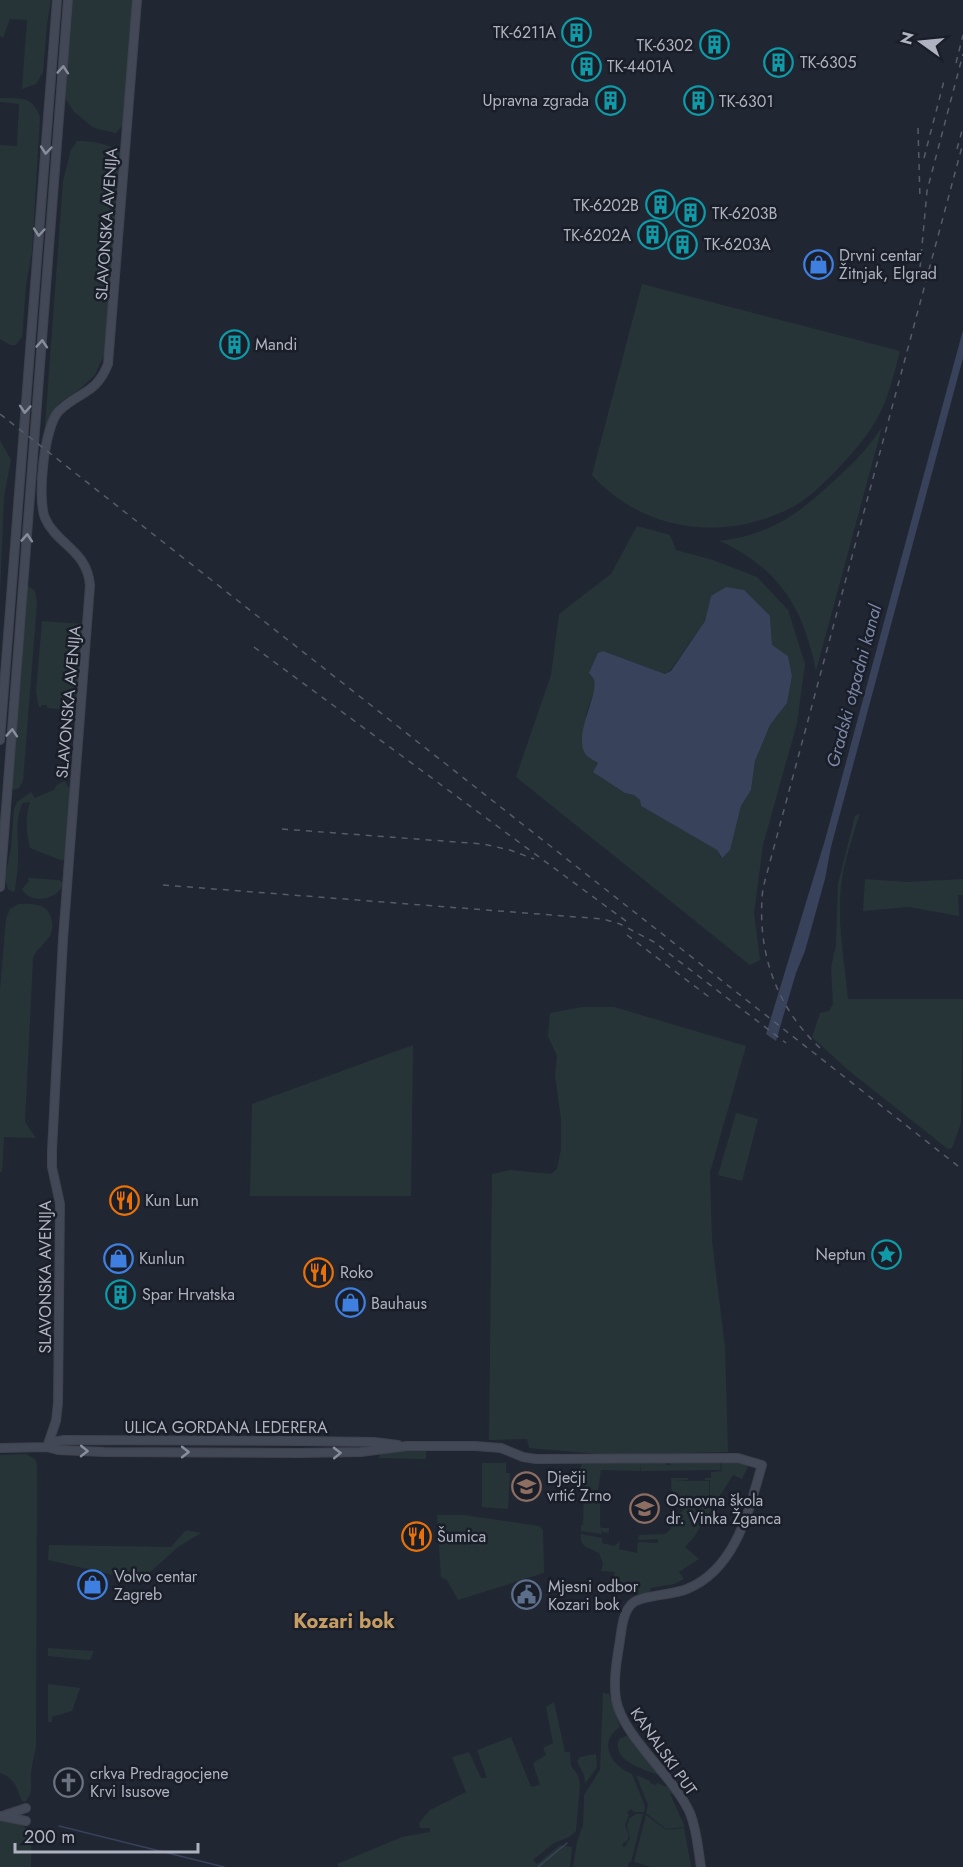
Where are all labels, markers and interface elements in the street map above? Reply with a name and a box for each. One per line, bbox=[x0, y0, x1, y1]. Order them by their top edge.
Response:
north arrow bbox=[891, 12, 951, 72]
building icon: TK-6211A bbox=[561, 16, 593, 48]
place label: TK-6211A bbox=[493, 21, 556, 44]
building icon: TK-6302 bbox=[698, 29, 730, 61]
text: N bbox=[894, 29, 920, 47]
place label: TK-6302 bbox=[637, 34, 693, 57]
building icon: TK-6305 bbox=[763, 46, 795, 78]
building icon: TK-4401A bbox=[570, 50, 602, 82]
place label: TK-6305 bbox=[800, 51, 856, 74]
place label: TK-4401A bbox=[607, 55, 673, 78]
one-way arrow bbox=[56, 66, 69, 75]
building icon: Upravna zgrada bbox=[594, 84, 626, 116]
building icon: TK-6301 bbox=[682, 85, 714, 117]
place label: Upravna zgrada bbox=[483, 89, 589, 112]
place label: TK-6301 bbox=[719, 90, 774, 113]
one-way arrow bbox=[40, 145, 53, 154]
street label: SLAVONSKA AVENIJA bbox=[90, 146, 123, 301]
building icon: TK-6202B bbox=[644, 189, 676, 221]
place label: TK-6202B bbox=[573, 194, 639, 217]
building icon: TK-6203B bbox=[675, 197, 707, 229]
place label: TK-6203B bbox=[712, 202, 777, 225]
building icon: TK-6202A bbox=[636, 219, 668, 251]
place label: TK-6202A bbox=[564, 224, 631, 247]
one-way arrow bbox=[33, 227, 46, 237]
building icon: TK-6203A bbox=[667, 228, 699, 260]
place label: TK-6203A bbox=[704, 233, 771, 256]
place label: Drvni centar Žitnjak, Elgrad bbox=[839, 244, 937, 285]
shop icon: Drvni centar Žitnjak, Elgrad bbox=[802, 248, 834, 280]
building icon: Mandi bbox=[218, 328, 250, 360]
place label: Mandi bbox=[255, 333, 297, 356]
one-way arrow bbox=[35, 339, 48, 348]
one-way arrow bbox=[19, 405, 32, 414]
one-way arrow bbox=[20, 534, 33, 543]
water label: Gradski otpadni kanal bbox=[820, 601, 888, 770]
street label: SLAVONSKA AVENIJA bbox=[50, 624, 87, 779]
one-way arrow bbox=[5, 728, 18, 737]
restaurant icon: Kun Lun bbox=[108, 1184, 140, 1216]
place label: Kun Lun bbox=[145, 1189, 199, 1212]
street label: SLAVONSKA AVENIJA bbox=[34, 1200, 57, 1353]
place icon: Neptun bbox=[871, 1238, 903, 1270]
shop icon: Kunlun bbox=[102, 1242, 134, 1274]
place label: Neptun bbox=[816, 1243, 866, 1266]
place label: Kunlun bbox=[139, 1247, 185, 1270]
restaurant icon: Roko bbox=[303, 1256, 335, 1288]
place label: Roko bbox=[340, 1261, 373, 1284]
building icon: Spar Hrvatska bbox=[105, 1278, 137, 1310]
place label: Spar Hrvatska bbox=[142, 1283, 235, 1306]
shop icon: Bauhaus bbox=[334, 1287, 366, 1319]
place label: Bauhaus bbox=[371, 1292, 427, 1315]
street label: ULICA GORDANA LEDERERA bbox=[125, 1416, 328, 1439]
one-way arrow bbox=[80, 1445, 89, 1458]
one-way arrow bbox=[180, 1446, 189, 1458]
one-way arrow bbox=[333, 1446, 342, 1459]
place label: Dječji vrtić Zrno bbox=[547, 1466, 612, 1507]
school or university icon: Dječji vrtić Zrno bbox=[510, 1470, 542, 1502]
place label: Osnovna škola dr. Vinka Žganca bbox=[666, 1489, 781, 1530]
school or university icon: Osnovna škola dr. Vinka Žganca bbox=[629, 1493, 661, 1525]
restaurant icon: Šumica bbox=[400, 1520, 432, 1552]
place label: Šumica bbox=[437, 1525, 486, 1548]
place label: Volvo centar Zagreb bbox=[114, 1565, 198, 1606]
shop icon: Volvo centar Zagreb bbox=[77, 1569, 109, 1601]
place label: Mjesni odbor Kozari bok bbox=[548, 1575, 639, 1616]
public building icon: Mjesni odbor Kozari bok bbox=[511, 1579, 543, 1611]
district label: Kozari bok bbox=[293, 1607, 395, 1636]
street label: KANALSKI PUT bbox=[625, 1703, 703, 1800]
place label: crkva Predragocjene Krvi Isusove bbox=[90, 1762, 229, 1803]
church icon: crkva Predragocjene Krvi Isusove bbox=[53, 1766, 85, 1798]
scale bar bbox=[15, 1816, 198, 1854]
text: 200 m bbox=[24, 1824, 75, 1850]

